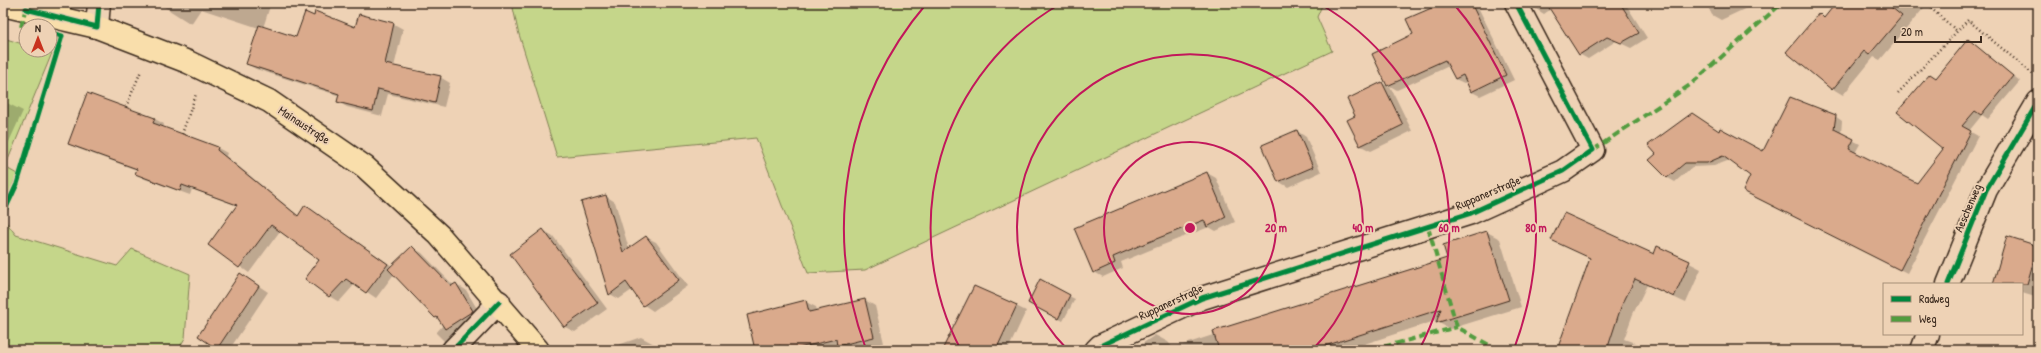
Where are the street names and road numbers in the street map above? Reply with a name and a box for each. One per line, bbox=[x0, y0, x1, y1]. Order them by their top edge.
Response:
street label: Mainaustraße bbox=[275, 101, 334, 148]
street label: Ruppanerstraße bbox=[1453, 171, 1523, 214]
street label: Aeschenweg bbox=[1950, 181, 1985, 235]
street label: Ruppanerstraße bbox=[1136, 279, 1206, 324]

